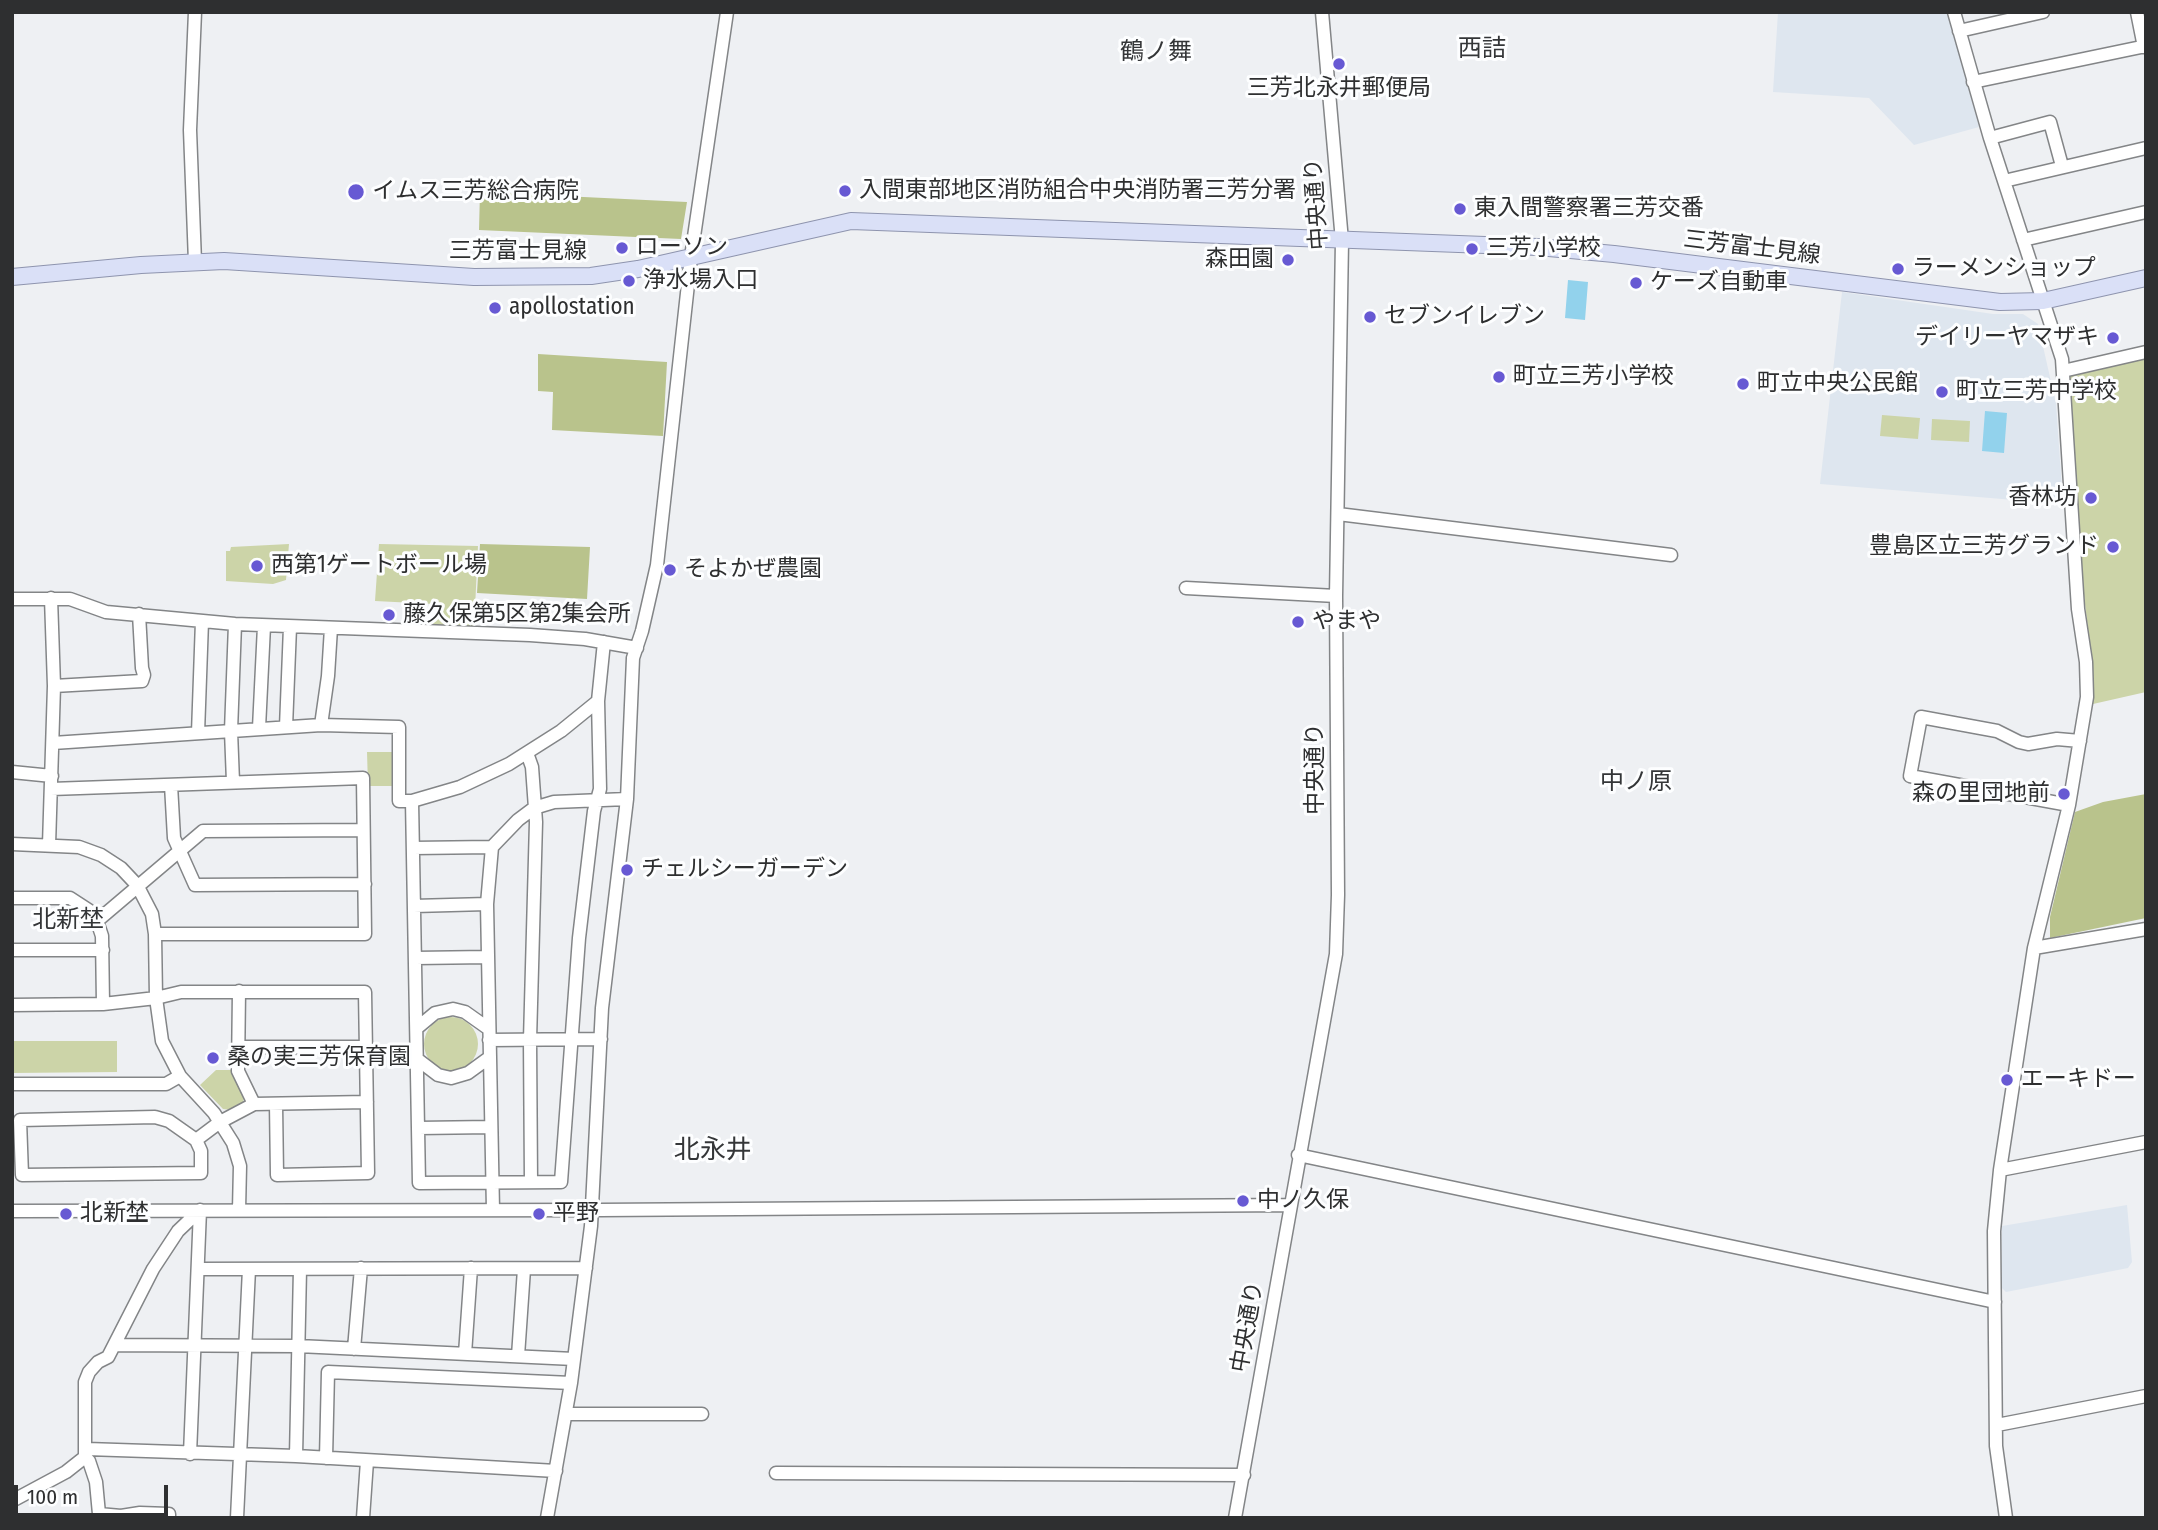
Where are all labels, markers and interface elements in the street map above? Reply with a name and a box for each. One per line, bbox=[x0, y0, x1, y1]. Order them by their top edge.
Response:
district label: 西詰 bbox=[1458, 35, 1506, 63]
district label: 鶴ノ舞 bbox=[1120, 38, 1192, 66]
marker: 三芳北永井郵便局 bbox=[1331, 56, 1347, 72]
place label: 三芳北永井郵便局 bbox=[1247, 75, 1431, 103]
street label: 中央通り bbox=[1300, 157, 1334, 251]
place label: 入間東部地区消防組合中央消防署三芳分署 bbox=[859, 177, 1296, 205]
place label: イムス三芳総合病院 bbox=[372, 178, 579, 206]
marker: イムス三芳総合病院 bbox=[346, 182, 366, 202]
marker: 入間東部地区消防組合中央消防署三芳分署 bbox=[837, 183, 853, 199]
place label: 東入間警察署三芳交番 bbox=[1474, 195, 1704, 223]
marker: 東入間警察署三芳交番 bbox=[1452, 201, 1468, 217]
street label: 三芳富士見線 bbox=[1682, 226, 1822, 270]
place label: ローソン bbox=[636, 234, 728, 262]
place label: 三芳小学校 bbox=[1486, 235, 1601, 263]
street label: 三芳富士見線 bbox=[449, 238, 587, 266]
marker: ローソン bbox=[614, 240, 630, 256]
marker: 三芳小学校 bbox=[1464, 241, 1480, 257]
place label: 森田園 bbox=[1205, 246, 1274, 274]
marker: 森田園 bbox=[1280, 252, 1296, 268]
place label: ラーメンショップ bbox=[1912, 255, 2096, 283]
marker: ラーメンショップ bbox=[1890, 261, 1906, 277]
place label: 浄水場入口 bbox=[643, 267, 758, 295]
place label: ケーズ自動車 bbox=[1650, 269, 1788, 297]
marker: 浄水場入口 bbox=[621, 273, 637, 289]
marker: ケーズ自動車 bbox=[1628, 275, 1644, 291]
place label: apollostation bbox=[509, 294, 635, 322]
marker: apollostation bbox=[487, 300, 503, 316]
place label: セブンイレブン bbox=[1384, 303, 1545, 331]
marker: セブンイレブン bbox=[1362, 309, 1378, 325]
place label: デイリーヤマザキ bbox=[1915, 324, 2099, 352]
marker: デイリーヤマザキ bbox=[2105, 330, 2121, 346]
place label: 町立三芳小学校 bbox=[1513, 363, 1674, 391]
marker: 町立三芳小学校 bbox=[1491, 369, 1507, 385]
place label: 町立中央公民館 bbox=[1757, 370, 1918, 398]
marker: 町立中央公民館 bbox=[1735, 376, 1751, 392]
place label: 町立三芳中学校 bbox=[1956, 378, 2117, 406]
marker: 町立三芳中学校 bbox=[1934, 384, 1950, 400]
place label: 香林坊 bbox=[2008, 484, 2077, 512]
marker: 香林坊 bbox=[2083, 490, 2099, 506]
place label: 豊島区立三芳グランド bbox=[1869, 533, 2099, 561]
marker: 豊島区立三芳グランド bbox=[2105, 539, 2121, 555]
place label: 西第1ゲートボール場 bbox=[271, 552, 487, 580]
place label: そよかぜ農園 bbox=[684, 556, 822, 584]
marker: 西第1ゲートボール場 bbox=[249, 558, 265, 574]
marker: そよかぜ農園 bbox=[662, 562, 678, 578]
place label: 藤久保第5区第2集会所 bbox=[403, 601, 631, 629]
marker: 藤久保第5区第2集会所 bbox=[381, 607, 397, 623]
place label: やまや bbox=[1312, 608, 1381, 636]
marker: やまや bbox=[1290, 614, 1306, 630]
street label: 中央通り bbox=[1302, 723, 1330, 815]
district label: 中ノ原 bbox=[1600, 768, 1672, 796]
place label: 森の里団地前 bbox=[1912, 780, 2050, 808]
marker: 森の里団地前 bbox=[2056, 786, 2072, 802]
place label: チェルシーガーデン bbox=[641, 856, 848, 884]
marker: チェルシーガーデン bbox=[619, 862, 635, 878]
district label: 北新埜 bbox=[32, 906, 104, 934]
place label: 桑の実三芳保育園 bbox=[227, 1044, 411, 1072]
marker: 桑の実三芳保育園 bbox=[205, 1050, 221, 1066]
place label: エーキドー bbox=[2021, 1066, 2136, 1094]
marker: エーキドー bbox=[1999, 1072, 2015, 1088]
district label: 北永井 bbox=[674, 1135, 752, 1167]
place label: 中ノ久保 bbox=[1257, 1187, 1349, 1215]
marker: 中ノ久保 bbox=[1235, 1193, 1251, 1209]
place label: 北新埜 bbox=[80, 1200, 149, 1228]
place label: 平野 bbox=[553, 1200, 599, 1228]
marker: 北新埜 bbox=[58, 1206, 74, 1222]
marker: 平野 bbox=[531, 1206, 547, 1222]
street label: 中央通り bbox=[1226, 1279, 1270, 1375]
scale bar bbox=[18, 1470, 172, 1514]
text: 100 m bbox=[27, 1484, 78, 1510]

